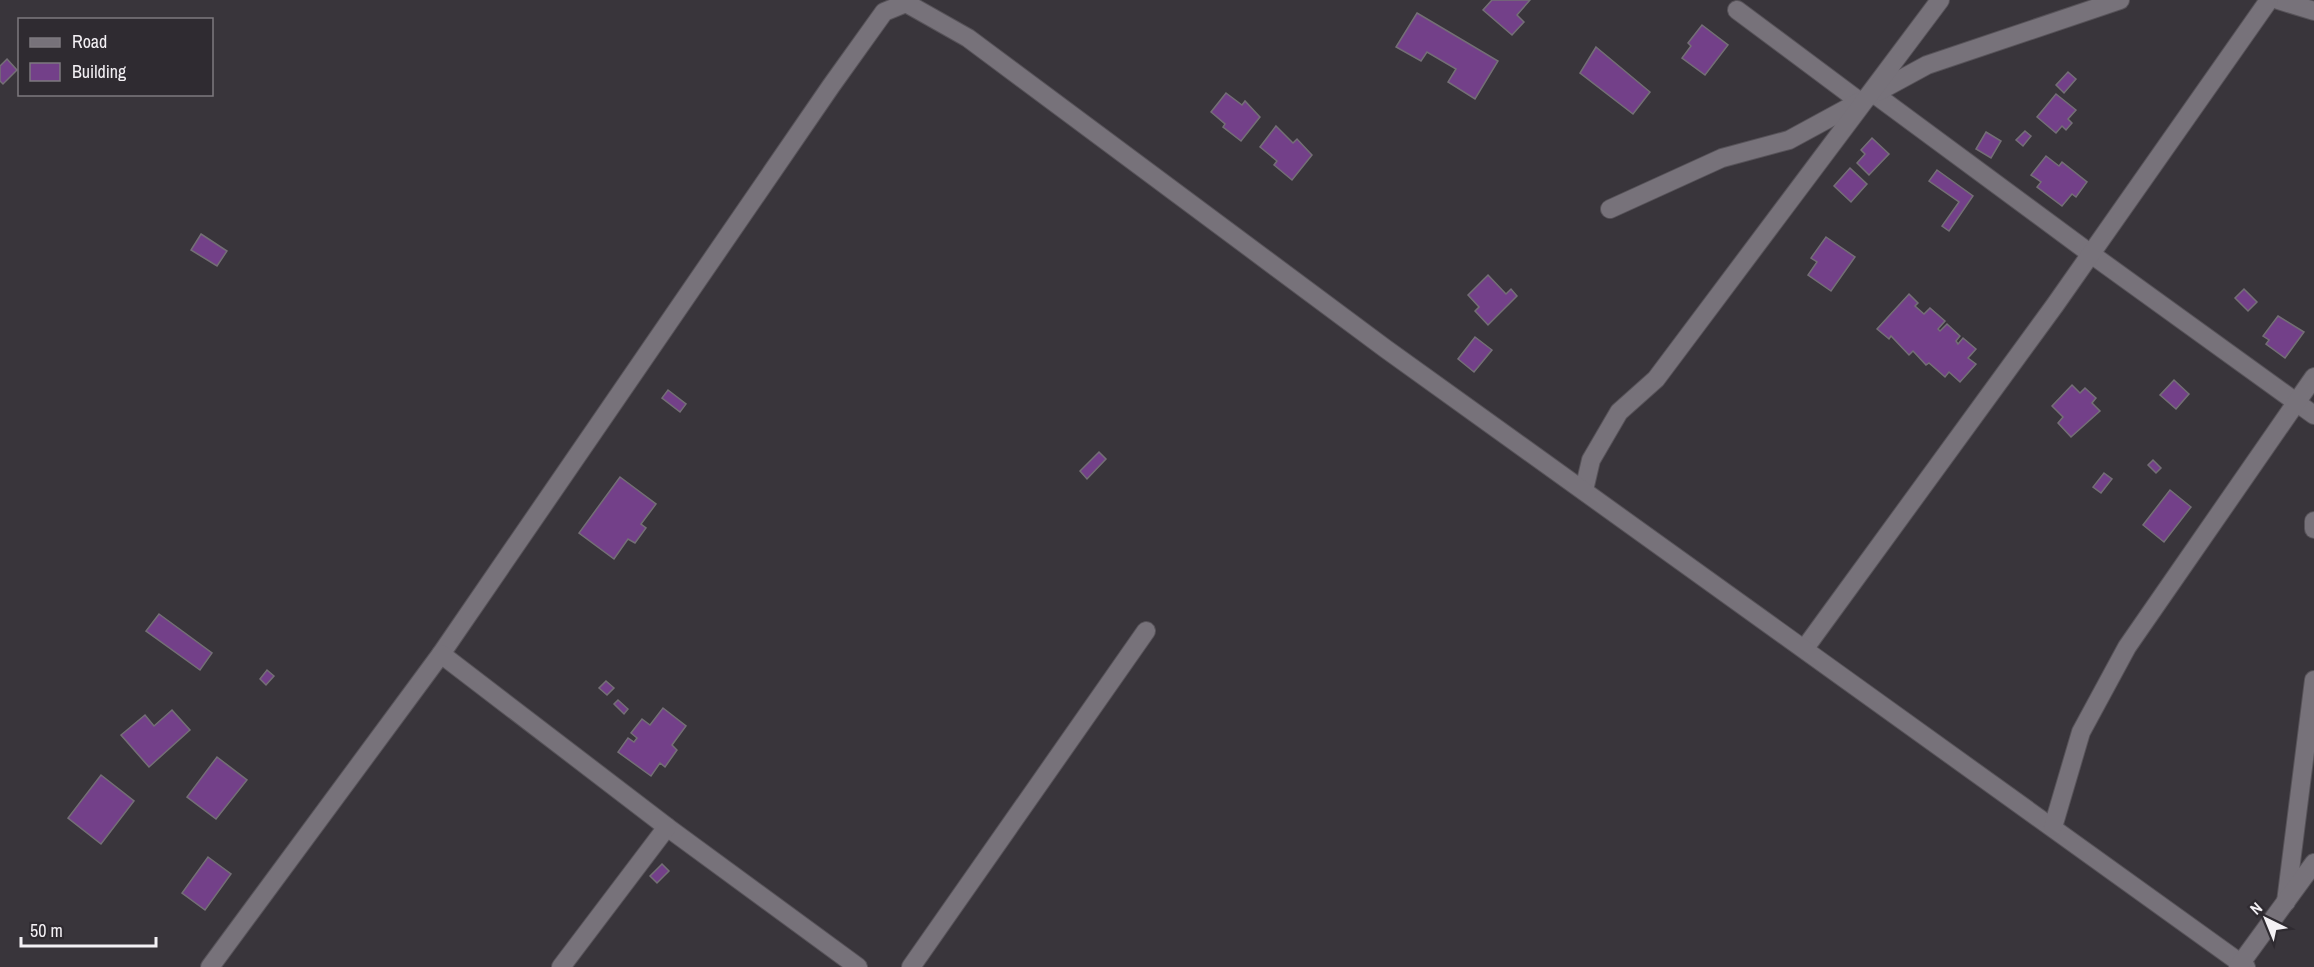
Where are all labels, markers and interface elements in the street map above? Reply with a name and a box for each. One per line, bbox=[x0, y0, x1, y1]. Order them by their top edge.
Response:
legend bbox=[18, 18, 213, 96]
text: Road bbox=[72, 29, 107, 54]
text: Building bbox=[72, 59, 127, 84]
north arrow bbox=[2236, 889, 2296, 949]
text: N bbox=[2245, 897, 2267, 919]
scale bar bbox=[21, 910, 156, 948]
text: 50 m bbox=[30, 918, 63, 943]

